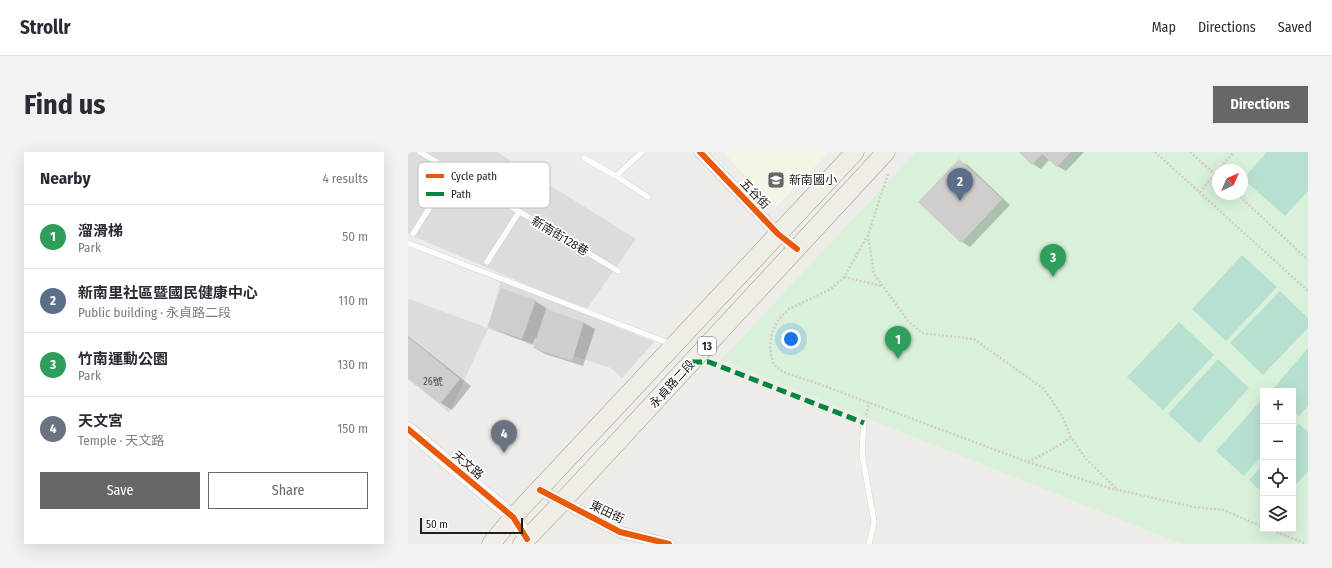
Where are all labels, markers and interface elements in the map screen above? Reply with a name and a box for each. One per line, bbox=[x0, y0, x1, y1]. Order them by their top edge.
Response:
text: Strollr bbox=[20, 16, 70, 39]
text: Map bbox=[1152, 19, 1176, 36]
text: Directions bbox=[1198, 19, 1256, 36]
text: Saved bbox=[1278, 19, 1312, 36]
button: Directions bbox=[1213, 86, 1308, 123]
text: Find us bbox=[24, 88, 106, 121]
legend bbox=[418, 162, 550, 208]
north arrow bbox=[1212, 164, 1248, 200]
text: Nearby bbox=[40, 168, 91, 189]
pin: 2 bbox=[947, 168, 973, 201]
text: Cycle path bbox=[451, 170, 497, 183]
school or university icon: 新南國小 bbox=[766, 170, 786, 190]
text: 4 results bbox=[322, 171, 368, 186]
place label: 新南國小 bbox=[789, 173, 837, 187]
street label: 五谷街 bbox=[737, 176, 773, 212]
text: Path bbox=[451, 188, 471, 201]
street label: 新南街128巷 bbox=[529, 214, 591, 258]
text: 溜滑梯 bbox=[78, 222, 123, 240]
text: 1 bbox=[50, 229, 56, 244]
text: 50 m bbox=[342, 229, 368, 244]
text: Park bbox=[78, 240, 101, 255]
pin: 3 bbox=[1040, 244, 1066, 277]
text: 新南里社區暨國民健康中心 bbox=[78, 284, 258, 302]
text: 2 bbox=[50, 293, 56, 308]
text: 110 m bbox=[338, 293, 368, 308]
text: Public building · 永貞路二段 bbox=[78, 305, 231, 320]
pin: 1 bbox=[885, 326, 911, 359]
your location bbox=[781, 329, 801, 349]
road number: 13 bbox=[698, 337, 716, 355]
text: 竹南運動公園 bbox=[78, 350, 168, 368]
text: 3 bbox=[50, 357, 56, 372]
text: 130 m bbox=[337, 357, 368, 372]
street label: 永貞路二段 bbox=[646, 357, 698, 411]
text: Park bbox=[78, 368, 101, 383]
house number: 26號 bbox=[423, 376, 443, 388]
map controls bbox=[1260, 388, 1296, 532]
button: + bbox=[1260, 388, 1296, 424]
text: 天文宮 bbox=[78, 412, 123, 430]
pin: 4 bbox=[491, 420, 517, 453]
text: 4 bbox=[50, 421, 56, 436]
text: 150 m bbox=[337, 421, 368, 436]
button: − bbox=[1260, 424, 1296, 460]
text: Temple · 天文路 bbox=[78, 433, 164, 448]
street label: 天文路 bbox=[450, 448, 486, 482]
button: locate bbox=[1260, 460, 1296, 496]
button: Save bbox=[40, 472, 200, 509]
button: Share bbox=[208, 472, 368, 509]
button: layers bbox=[1260, 496, 1296, 532]
street label: 東田街 bbox=[588, 498, 626, 526]
scale bar bbox=[420, 516, 523, 535]
text: 50 m bbox=[426, 518, 448, 531]

